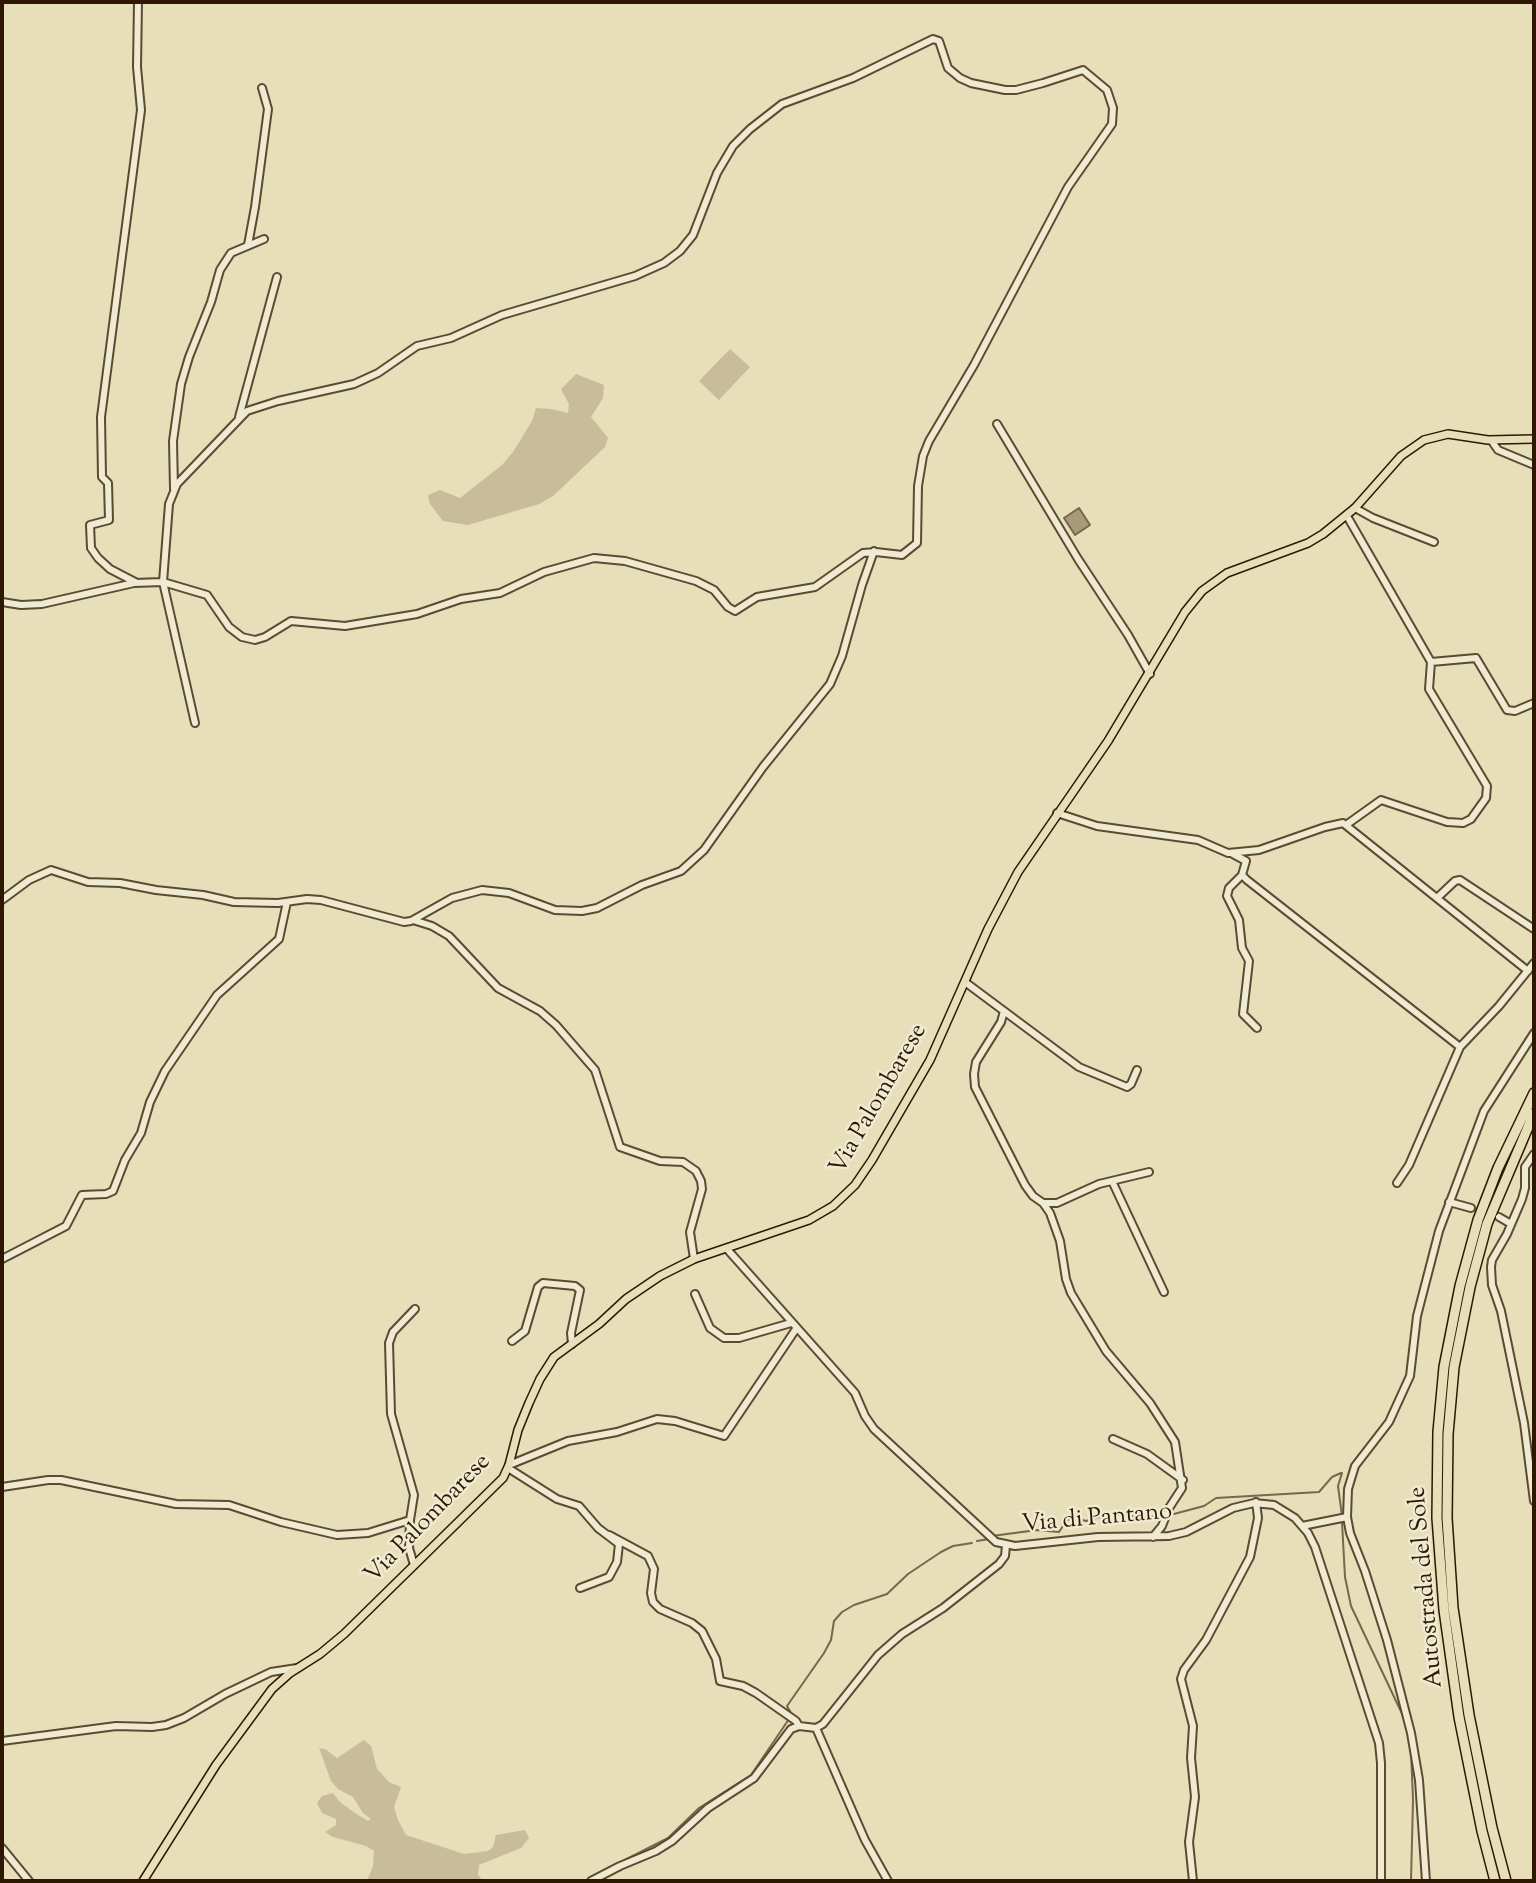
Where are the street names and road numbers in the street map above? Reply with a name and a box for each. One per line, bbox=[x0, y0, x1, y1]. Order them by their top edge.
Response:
street label: Via Palombarese bbox=[825, 1020, 935, 1180]
street label: Via Palombarese bbox=[360, 1449, 498, 1591]
street label: Autostrada del Sole bbox=[1405, 1485, 1451, 1689]
street label: Via di Pantano bbox=[1021, 1499, 1173, 1541]

